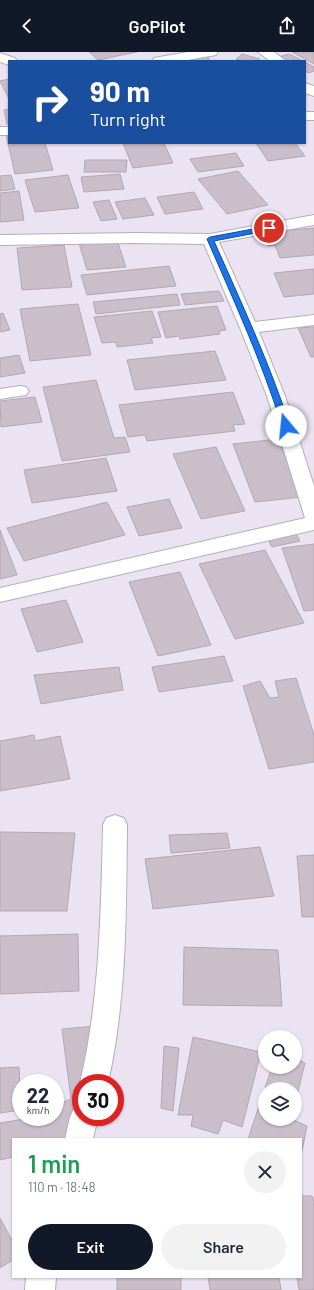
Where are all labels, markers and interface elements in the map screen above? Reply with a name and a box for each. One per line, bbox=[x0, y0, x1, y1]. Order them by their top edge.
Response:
icon: back bbox=[16, 15, 38, 37]
text: GoPilot bbox=[128, 15, 186, 37]
icon: share bbox=[276, 15, 298, 37]
text: 90 m bbox=[90, 74, 150, 108]
icon: right bbox=[24, 76, 76, 128]
text: Turn right bbox=[90, 108, 166, 130]
pin bbox=[252, 211, 286, 245]
icon: arrive bbox=[258, 217, 280, 239]
position arrow bbox=[265, 405, 307, 447]
map controls bbox=[258, 1030, 302, 1126]
button: search bbox=[258, 1030, 302, 1074]
speed limit sign: 30 bbox=[72, 1074, 124, 1126]
button: layers bbox=[258, 1082, 302, 1126]
text: 22 bbox=[27, 1083, 49, 1107]
text: km/h bbox=[27, 1104, 49, 1116]
text: 1 min bbox=[28, 1149, 80, 1178]
button: close bbox=[244, 1151, 286, 1193]
text: 110 m · 18:48 bbox=[28, 1179, 95, 1195]
button: Exit bbox=[28, 1224, 153, 1270]
button: Share bbox=[161, 1224, 286, 1270]

